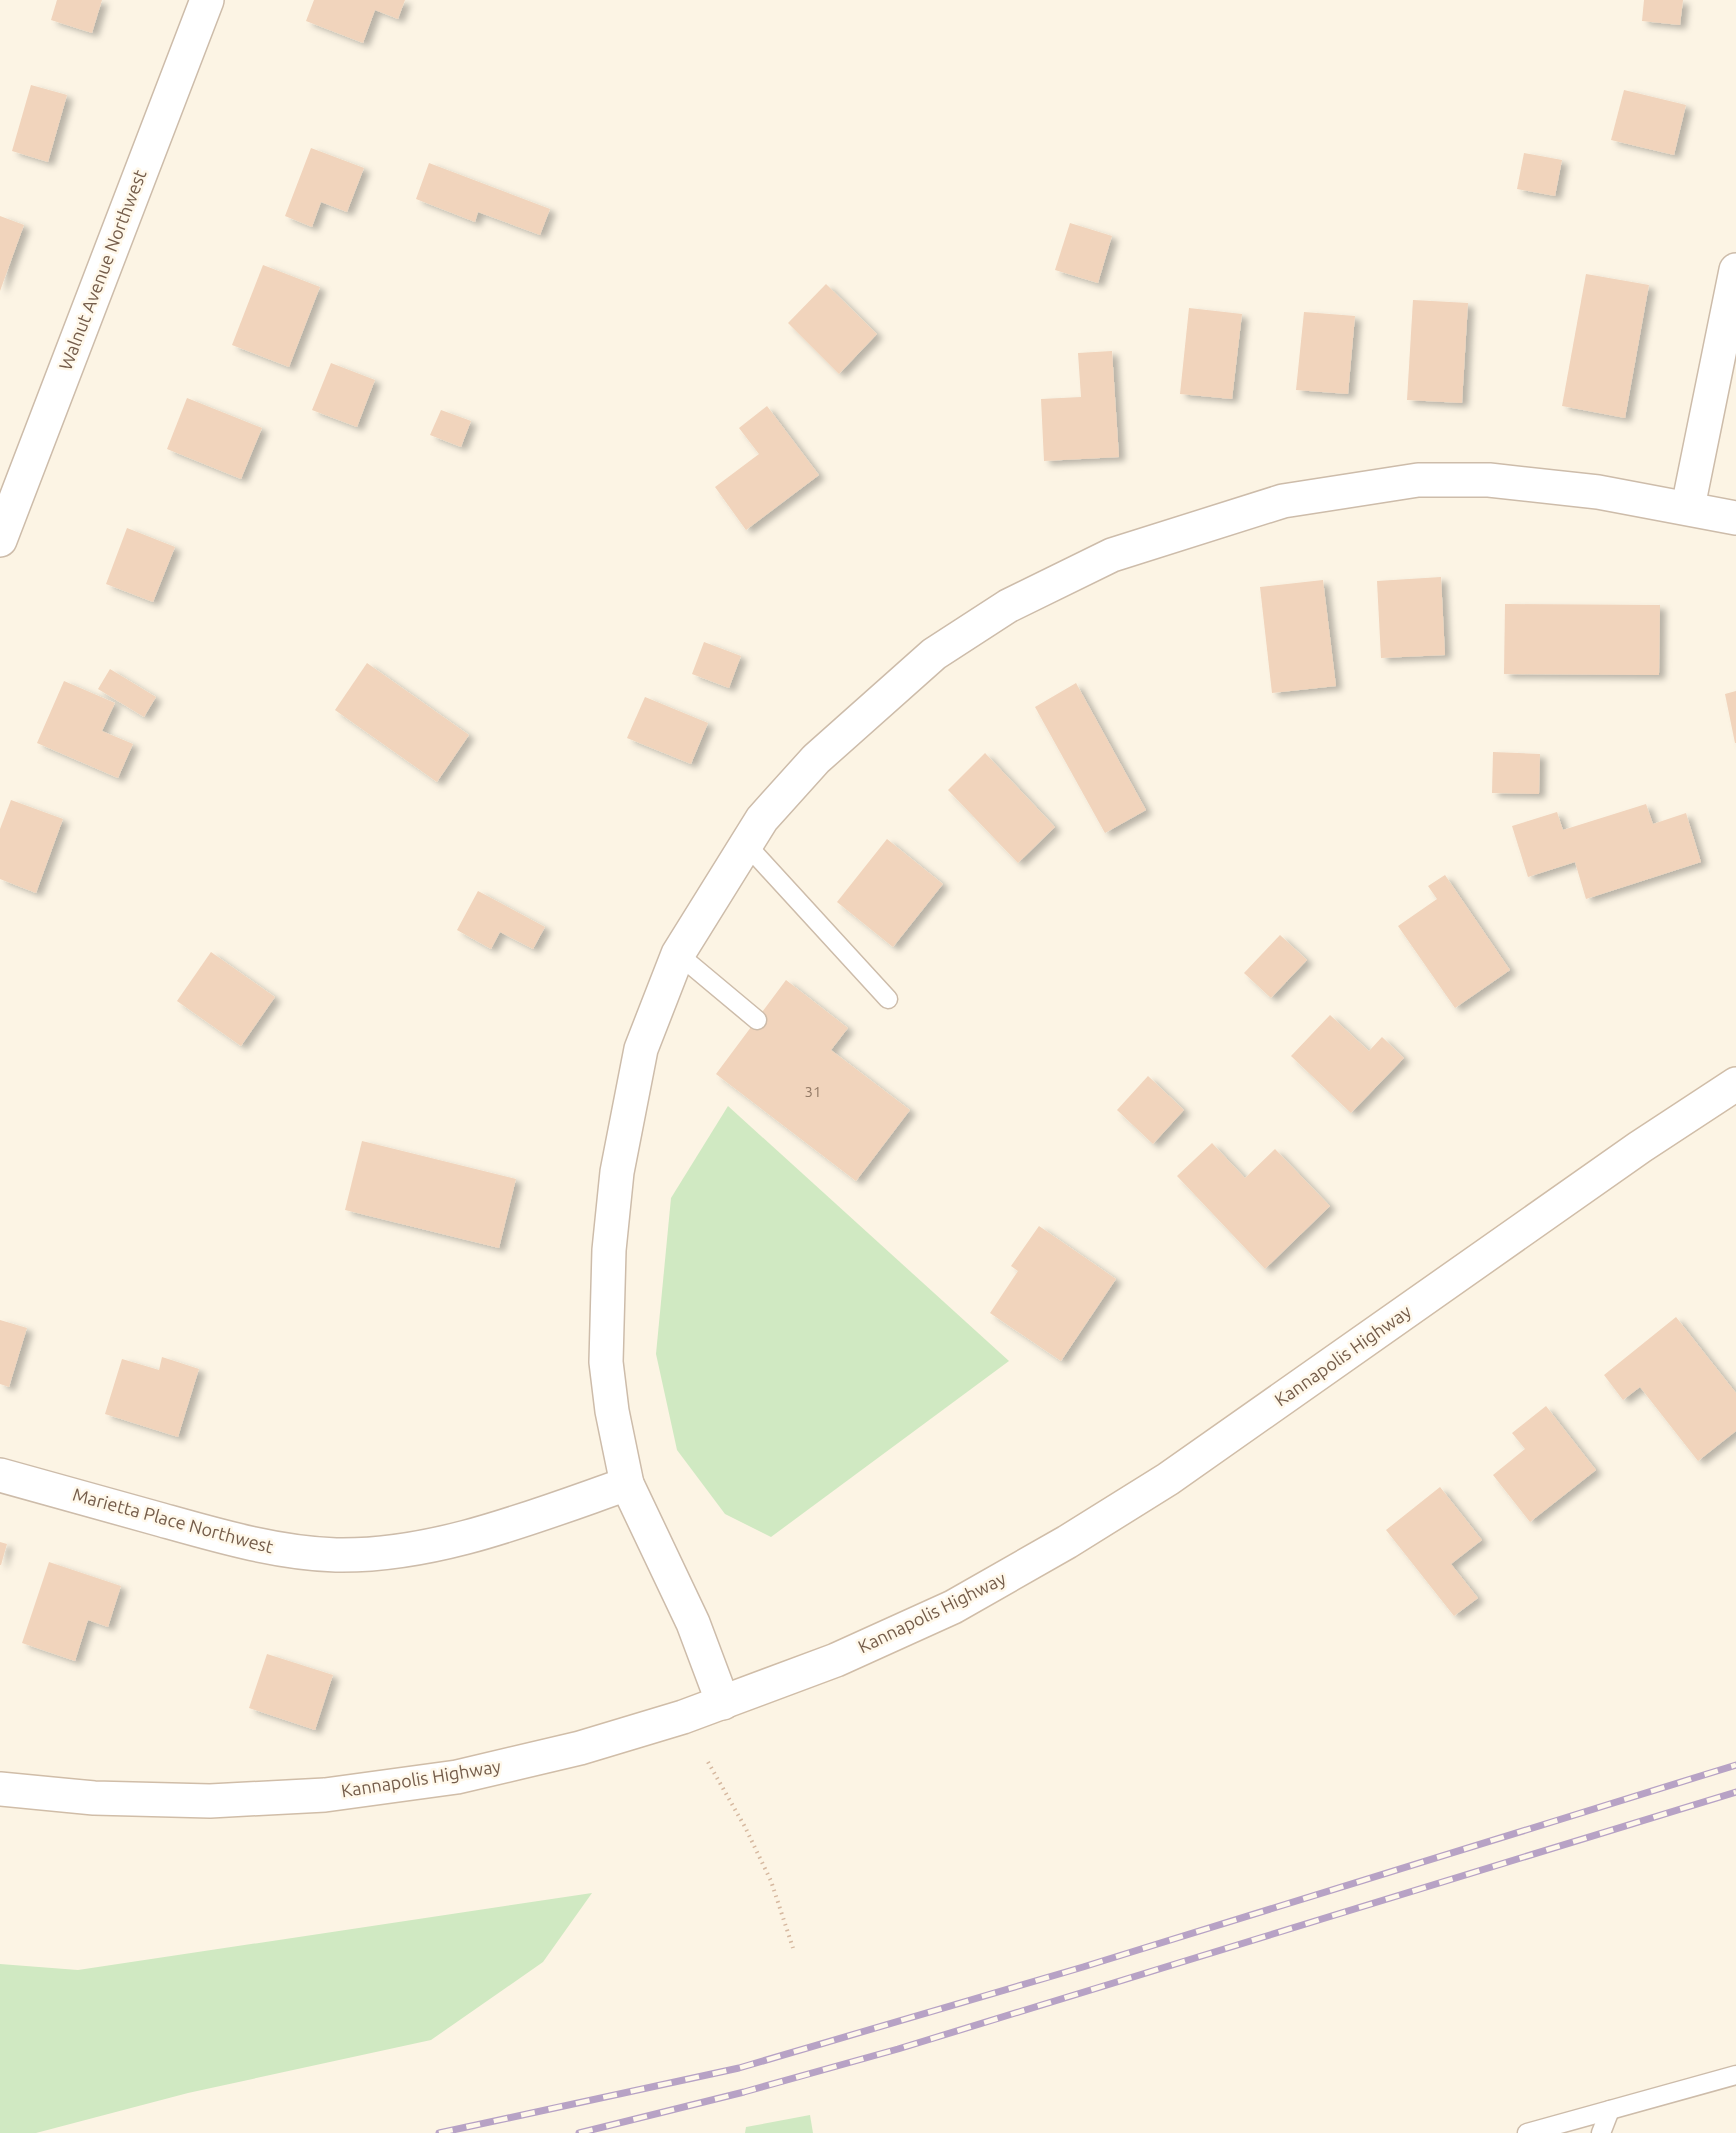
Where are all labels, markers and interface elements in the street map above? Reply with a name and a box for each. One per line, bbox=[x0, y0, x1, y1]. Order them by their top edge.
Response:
street label: Walnut Avenue Northwest bbox=[55, 167, 150, 373]
house number: 31 bbox=[805, 1083, 821, 1100]
street label: Kannapolis Highway bbox=[1271, 1300, 1415, 1410]
street label: Marietta Place Northwest bbox=[71, 1484, 276, 1556]
street label: Kannapolis Highway bbox=[855, 1568, 1009, 1656]
street label: Kannapolis Highway bbox=[340, 1755, 502, 1801]

